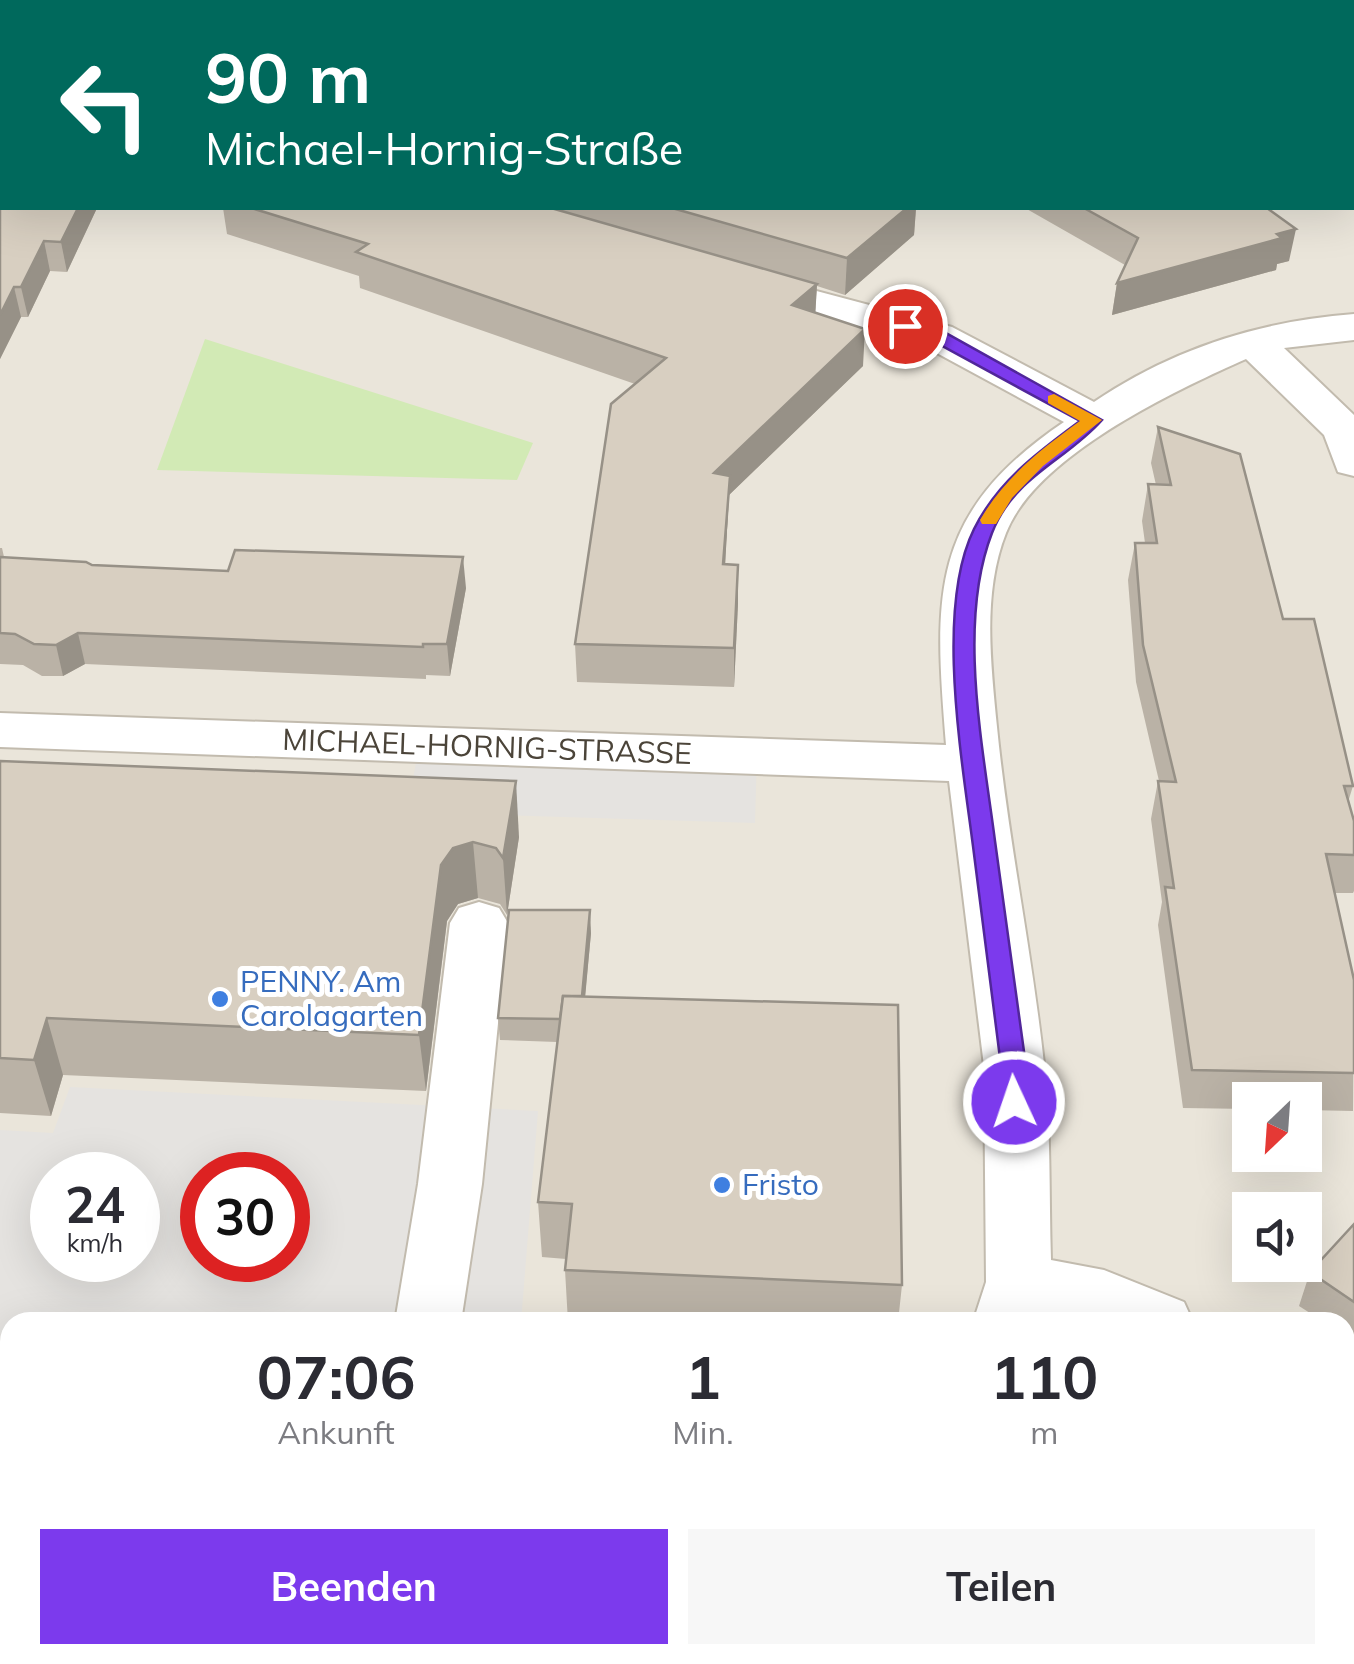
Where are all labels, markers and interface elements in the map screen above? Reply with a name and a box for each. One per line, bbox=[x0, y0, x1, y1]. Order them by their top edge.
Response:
text: 90 m bbox=[205, 33, 371, 121]
icon: left bbox=[40, 40, 170, 170]
text: Michael-Hornig-Straße bbox=[205, 120, 683, 176]
pin bbox=[863, 284, 948, 369]
icon: arrive bbox=[878, 299, 933, 354]
street label: MICHAEL-HORNIG-STRASSE bbox=[282, 720, 692, 772]
place label: PENNY. Am Carolagarten bbox=[240, 962, 423, 1034]
marker: PENNY. Am Carolagarten bbox=[209, 988, 231, 1010]
position arrow bbox=[962, 1050, 1066, 1154]
north arrow bbox=[1232, 1082, 1322, 1172]
map controls bbox=[1232, 1082, 1322, 1282]
speed limit sign: 30 bbox=[180, 1152, 310, 1282]
place label: Fristo bbox=[742, 1165, 819, 1203]
text: 24 bbox=[65, 1173, 125, 1236]
marker: Fristo bbox=[711, 1174, 733, 1196]
button: sound bbox=[1232, 1192, 1322, 1282]
text: km/h bbox=[67, 1227, 123, 1258]
text: 07:06 bbox=[257, 1339, 416, 1414]
text: 1 bbox=[685, 1339, 721, 1414]
text: 110 bbox=[990, 1339, 1098, 1414]
text: Ankunft bbox=[278, 1412, 395, 1452]
text: Min. bbox=[672, 1412, 733, 1452]
text: m bbox=[1030, 1412, 1058, 1452]
button: Beenden bbox=[40, 1529, 668, 1644]
button: Teilen bbox=[688, 1529, 1315, 1644]

